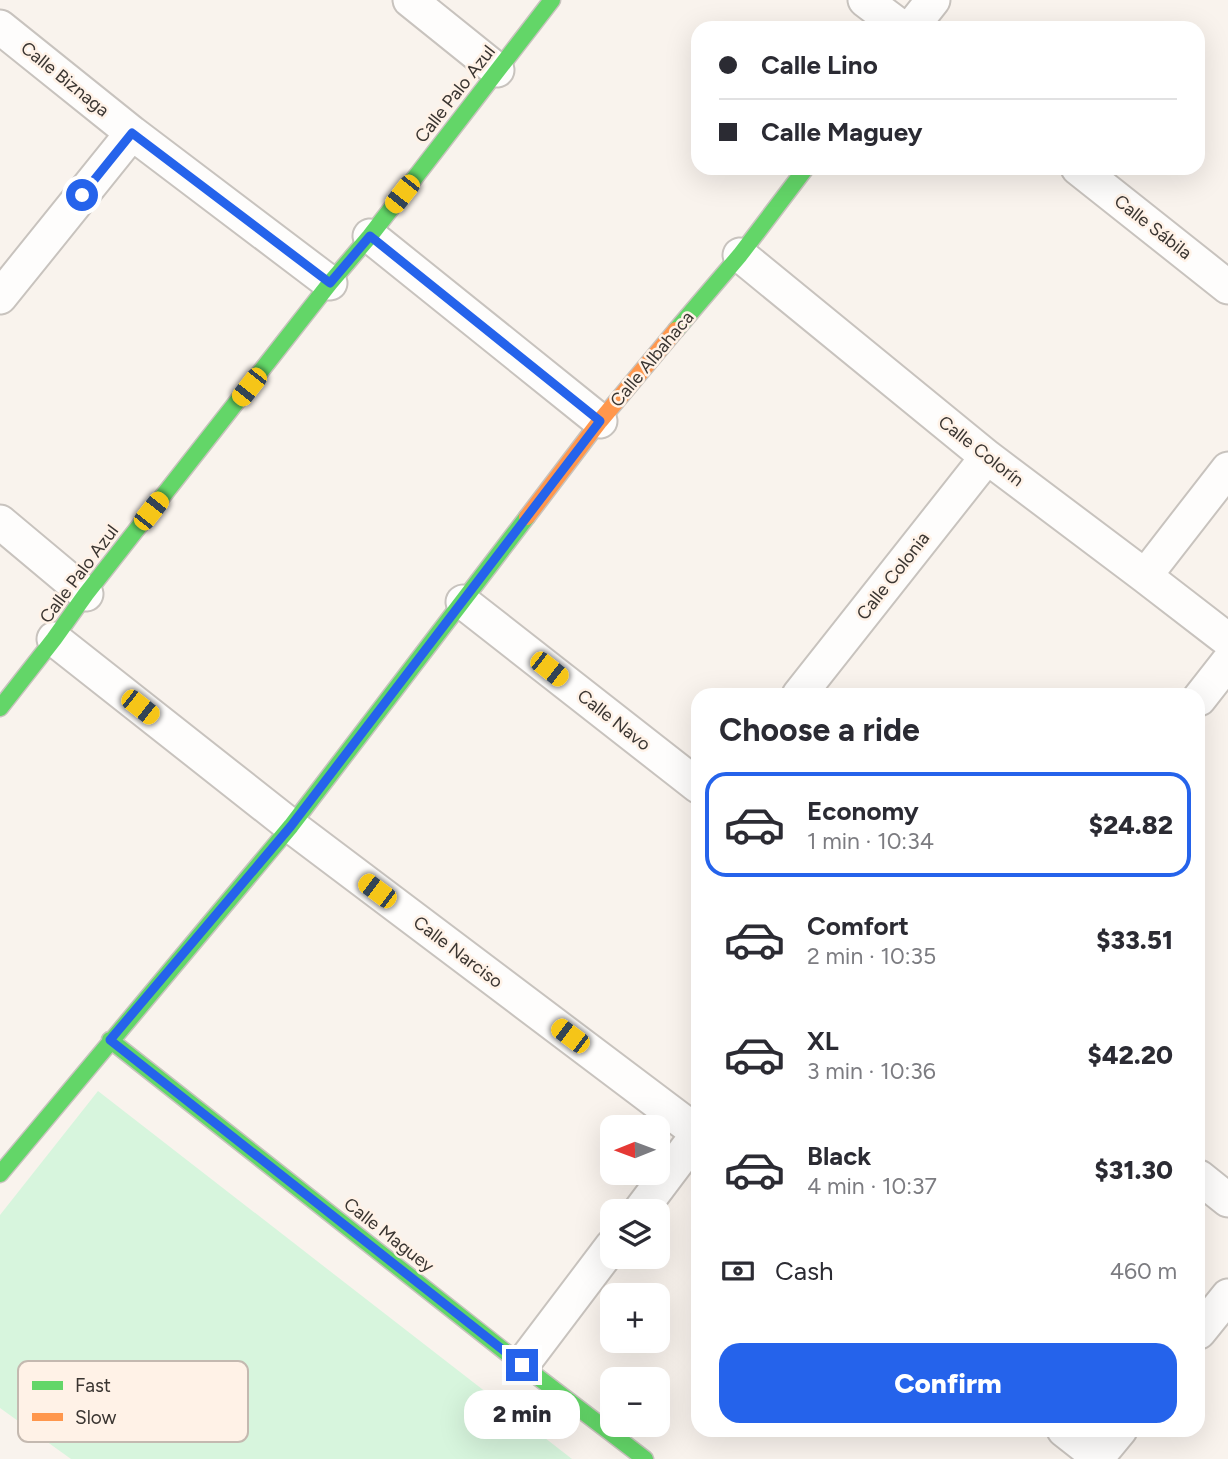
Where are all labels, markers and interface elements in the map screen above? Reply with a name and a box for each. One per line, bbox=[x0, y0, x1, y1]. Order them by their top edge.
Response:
street label: Calle Biznaga bbox=[16, 37, 114, 121]
street label: Calle Palo Azul bbox=[410, 41, 500, 147]
text: Calle Lino bbox=[761, 49, 878, 81]
text: Calle Maguey bbox=[761, 116, 922, 148]
car bbox=[381, 171, 424, 217]
route start bbox=[66, 179, 98, 211]
street label: Calle Sábila bbox=[1110, 190, 1196, 264]
street label: Calle Albahaca bbox=[606, 307, 698, 411]
car bbox=[228, 364, 271, 410]
street label: Calle Colorín bbox=[934, 411, 1028, 491]
car bbox=[130, 488, 173, 534]
street label: Calle Palo Azul bbox=[35, 520, 123, 628]
street label: Calle Colonia bbox=[852, 528, 934, 624]
car bbox=[526, 648, 573, 690]
street label: Calle Navo bbox=[573, 685, 655, 755]
car bbox=[117, 686, 164, 728]
text: Choose a ride bbox=[719, 711, 920, 749]
icon: car bbox=[723, 793, 786, 856]
text: Economy bbox=[807, 795, 919, 827]
text: $24.82 bbox=[1089, 809, 1173, 841]
text: 1 min · 10:34 bbox=[807, 827, 934, 855]
car bbox=[354, 870, 401, 912]
icon: car bbox=[723, 908, 786, 971]
text: Comfort bbox=[807, 910, 909, 942]
street label: Calle Narciso bbox=[409, 911, 507, 993]
text: $33.51 bbox=[1096, 924, 1173, 956]
text: 2 min · 10:35 bbox=[807, 942, 936, 970]
car bbox=[547, 1015, 594, 1057]
icon: car bbox=[723, 1023, 786, 1086]
text: XL bbox=[807, 1025, 839, 1057]
text: $42.20 bbox=[1088, 1039, 1173, 1071]
text: 3 min · 10:36 bbox=[807, 1057, 936, 1085]
north arrow bbox=[600, 1115, 670, 1185]
map controls bbox=[600, 1115, 670, 1437]
icon: car bbox=[723, 1138, 786, 1201]
text: Black bbox=[807, 1140, 871, 1172]
text: $31.30 bbox=[1095, 1154, 1173, 1186]
text: 4 min · 10:37 bbox=[807, 1172, 937, 1200]
street label: Calle Maguey bbox=[340, 1193, 439, 1277]
button: layers bbox=[600, 1199, 670, 1269]
icon: cash bbox=[719, 1252, 757, 1290]
text: Cash bbox=[775, 1255, 834, 1287]
text: 460 m bbox=[1110, 1257, 1177, 1285]
button: + bbox=[600, 1283, 670, 1353]
button: Confirm bbox=[719, 1343, 1177, 1423]
route end bbox=[506, 1349, 538, 1381]
legend bbox=[18, 1361, 248, 1442]
button: − bbox=[600, 1367, 670, 1437]
text: Fast bbox=[75, 1374, 111, 1397]
callout: 2 min bbox=[464, 1390, 580, 1438]
text: 2 min bbox=[493, 1400, 551, 1428]
text: Slow bbox=[75, 1406, 117, 1429]

